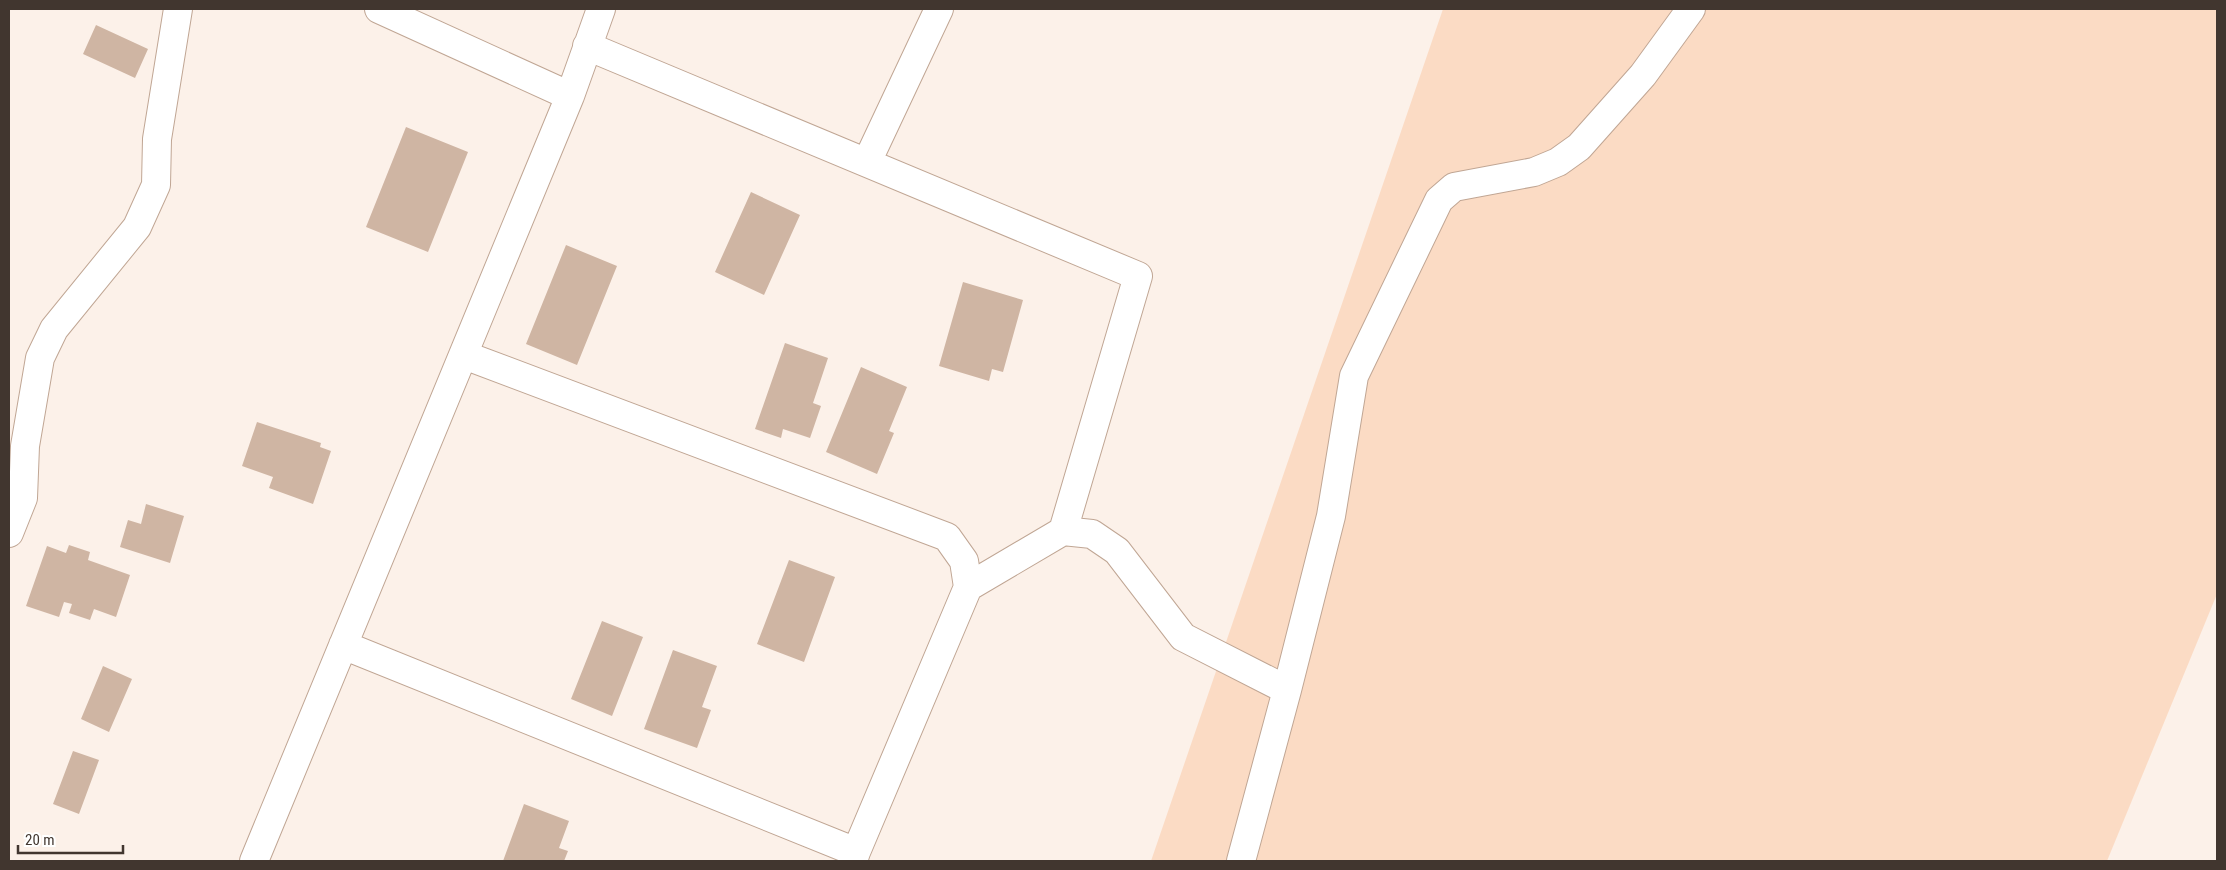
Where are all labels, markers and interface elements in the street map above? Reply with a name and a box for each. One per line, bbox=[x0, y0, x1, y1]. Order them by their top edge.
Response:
scale bar bbox=[18, 822, 122, 854]
text: 20 m bbox=[25, 831, 55, 849]

